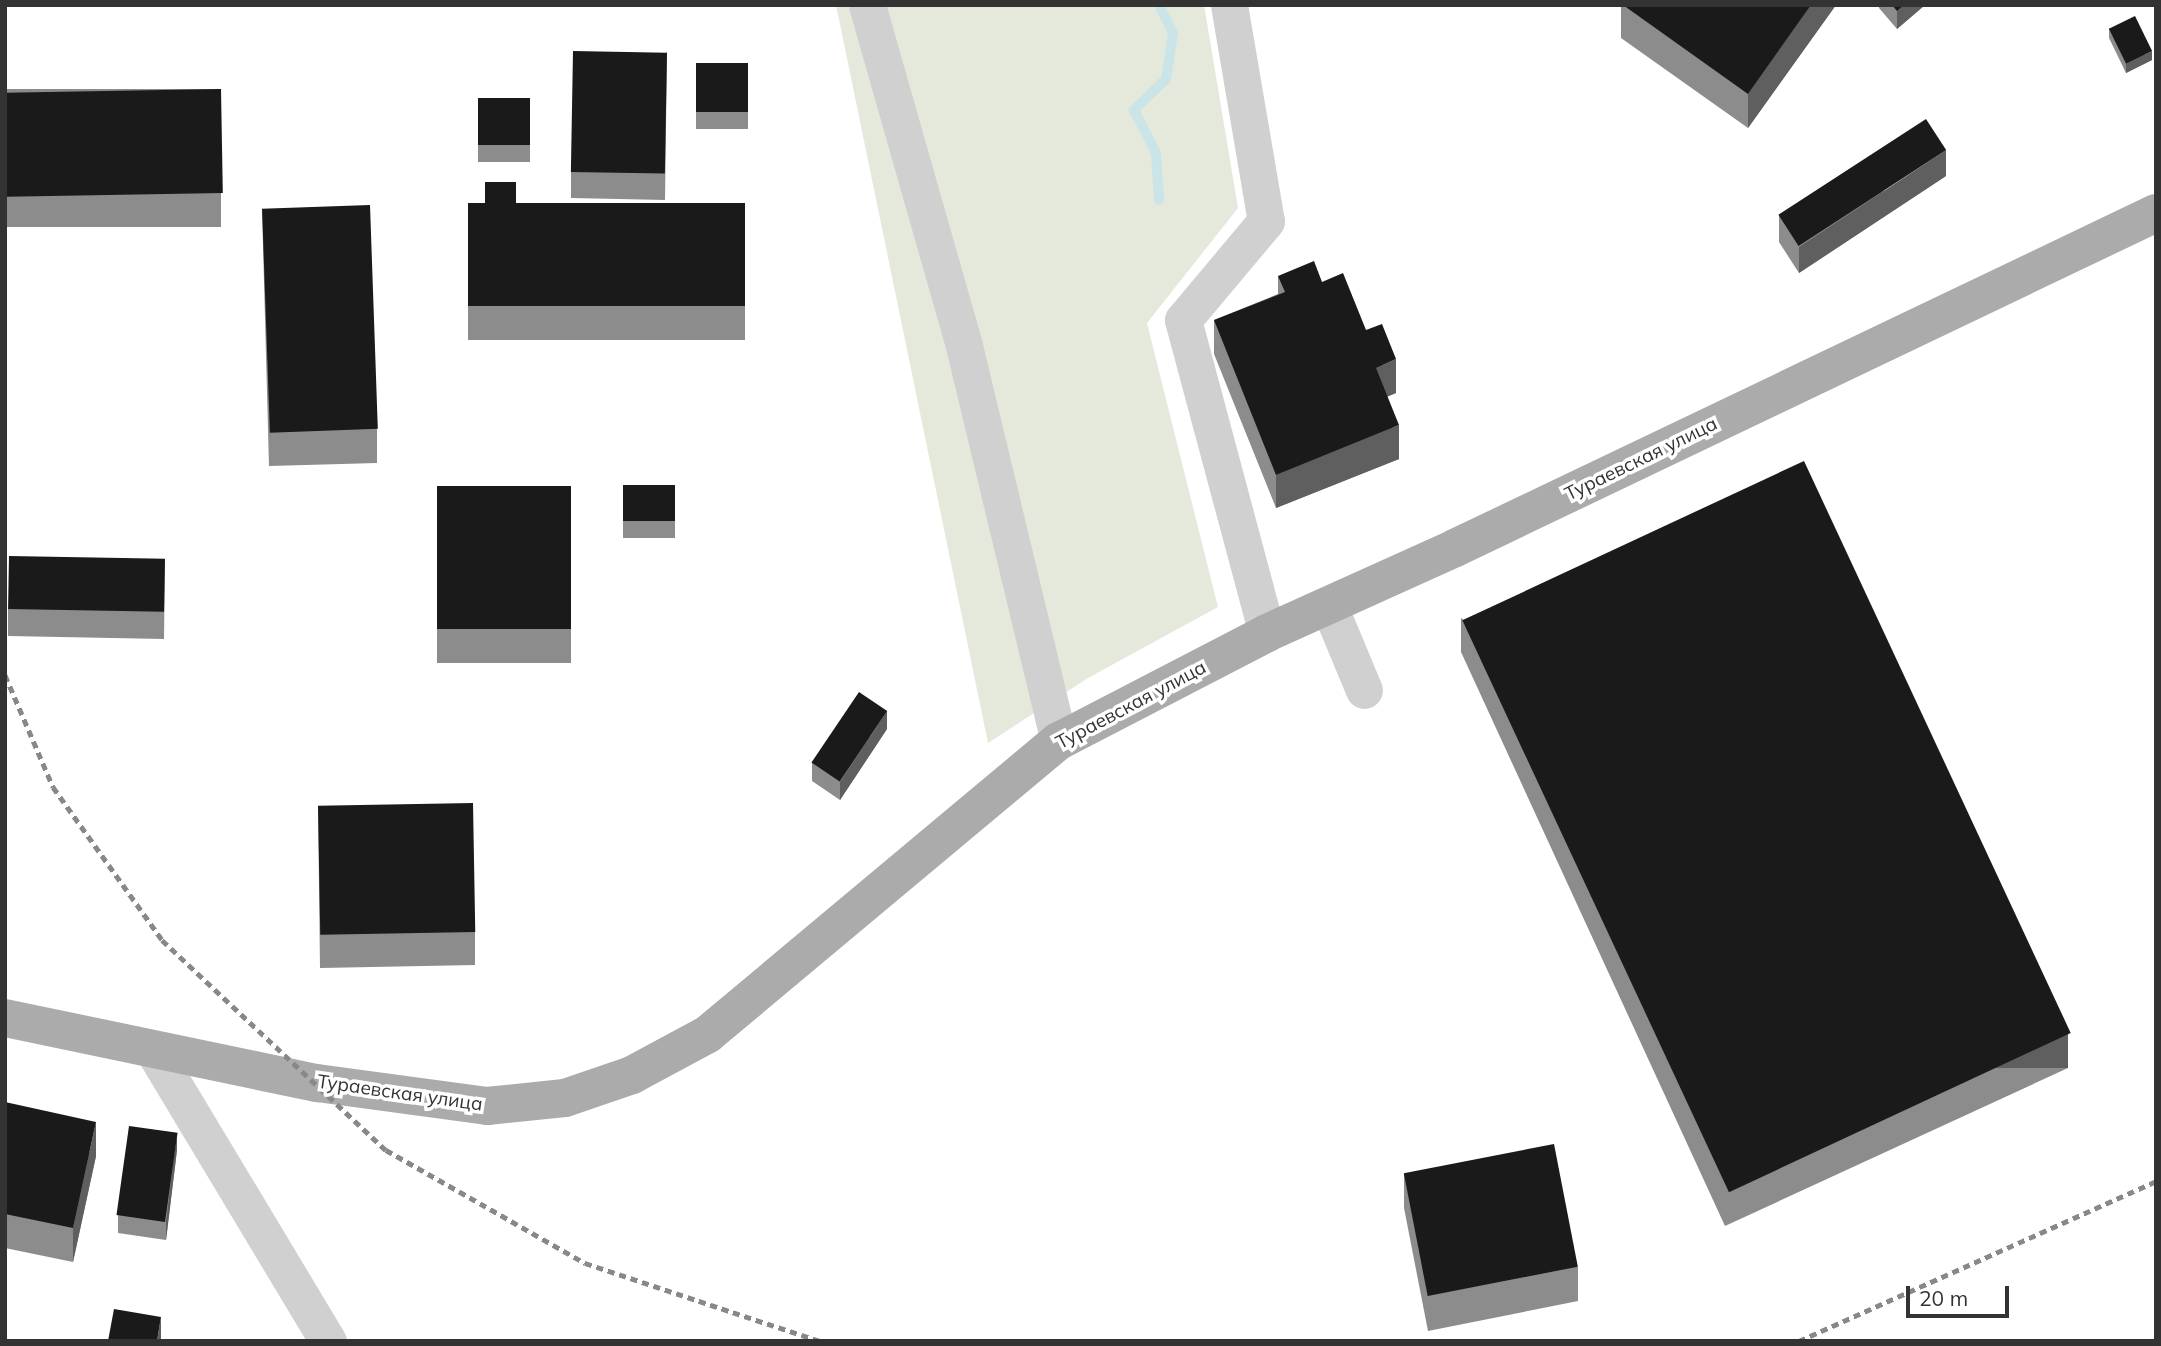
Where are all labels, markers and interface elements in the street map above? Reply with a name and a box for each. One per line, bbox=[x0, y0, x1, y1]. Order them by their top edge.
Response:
street label: Тураевская улица bbox=[1561, 412, 1721, 506]
street label: Тураевская улица bbox=[1052, 656, 1210, 754]
street label: Тураевская улица bbox=[316, 1070, 484, 1116]
scale bar bbox=[1909, 1272, 2012, 1316]
text: 20 m bbox=[1919, 1285, 1968, 1311]

